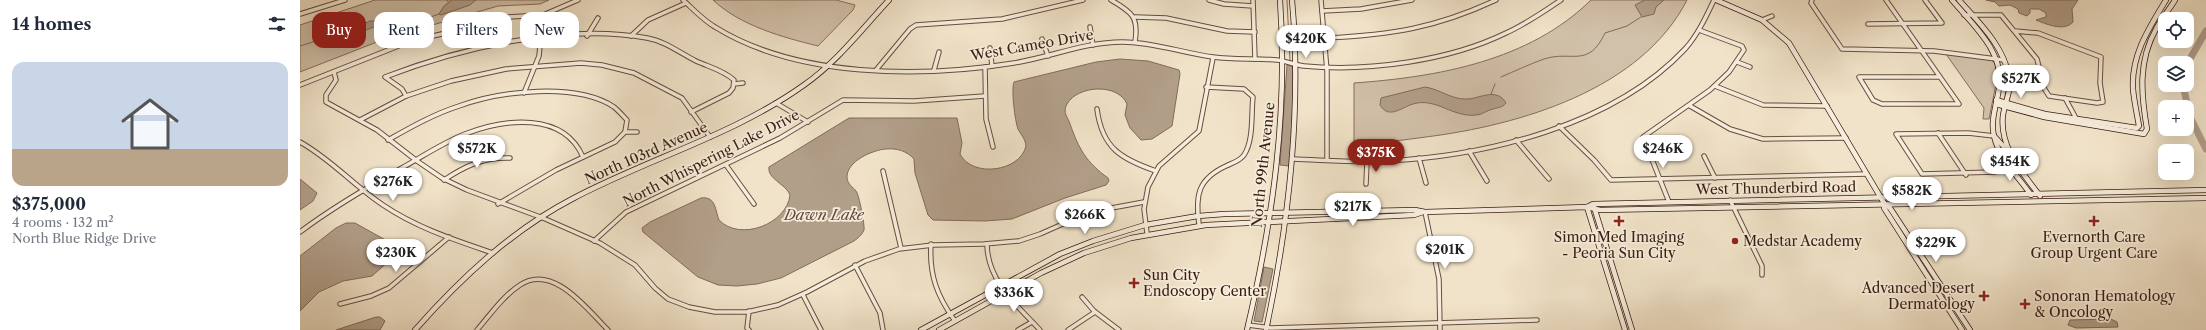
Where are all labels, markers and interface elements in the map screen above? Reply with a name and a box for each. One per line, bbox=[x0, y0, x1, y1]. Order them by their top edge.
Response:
chip: Buy bbox=[312, 12, 366, 48]
chip: Rent bbox=[374, 12, 434, 48]
chip: Filters bbox=[442, 12, 512, 48]
chip: New bbox=[520, 12, 579, 48]
map controls bbox=[2158, 12, 2194, 180]
button: locate bbox=[2158, 12, 2194, 48]
icon: filters bbox=[266, 13, 288, 35]
text: 14 homes bbox=[12, 14, 91, 34]
street label: West Cameo Drive bbox=[968, 25, 1095, 65]
pin: $420K bbox=[1278, 25, 1334, 59]
text: $420K bbox=[1285, 30, 1327, 46]
button: layers bbox=[2158, 56, 2194, 92]
pin: $527K bbox=[1993, 65, 2049, 99]
text: $527K bbox=[2001, 70, 2041, 86]
icon: home bbox=[114, 88, 186, 160]
button: + bbox=[2158, 100, 2194, 136]
street label: North 99th Avenue bbox=[1247, 101, 1279, 229]
street label: North Whispering Lake Drive bbox=[620, 105, 803, 211]
street label: North 103rd Avenue bbox=[582, 118, 710, 188]
pin: $572K bbox=[449, 135, 505, 169]
pin: $246K bbox=[1635, 135, 1691, 169]
pin: $375K bbox=[1348, 139, 1404, 173]
text: $572K bbox=[457, 140, 497, 156]
text: $246K bbox=[1643, 140, 1683, 156]
text: $375K bbox=[1357, 144, 1395, 160]
button: − bbox=[2158, 144, 2194, 180]
pin: $454K bbox=[1982, 148, 2038, 182]
text: $454K bbox=[1990, 153, 2030, 169]
pin: $276K bbox=[365, 168, 421, 202]
text: $276K bbox=[373, 173, 413, 189]
pin: $582K bbox=[1884, 177, 1940, 211]
street label: West Thunderbird Road bbox=[1695, 178, 1857, 198]
text: $582K bbox=[1892, 182, 1932, 198]
pin: $217K bbox=[1325, 193, 1381, 227]
text: $375,000 bbox=[12, 194, 86, 214]
text: $217K bbox=[1334, 198, 1372, 214]
pin: $266K bbox=[1057, 201, 1113, 235]
water label: Dawn Lake bbox=[783, 205, 865, 224]
text: $266K bbox=[1065, 206, 1105, 222]
text: 4 rooms · 132 m² bbox=[12, 214, 114, 230]
marker: SimonMed Imaging - Peoria Sun City bbox=[1613, 215, 1625, 227]
marker: Evernorth Care Group Urgent Care bbox=[2088, 215, 2100, 227]
place label: SimonMed Imaging - Peoria Sun City bbox=[1554, 228, 1685, 262]
place label: Evernorth Care Group Urgent Care bbox=[2030, 228, 2158, 262]
pin: $229K bbox=[1908, 229, 1964, 263]
text: North Blue Ridge Drive bbox=[12, 230, 156, 246]
place label: Medstar Academy bbox=[1743, 232, 1862, 250]
text: $229K bbox=[1916, 234, 1956, 250]
pin: $201K bbox=[1417, 236, 1473, 270]
marker: Medstar Academy bbox=[1730, 236, 1740, 246]
pin: $230K bbox=[368, 239, 424, 273]
text: $201K bbox=[1425, 241, 1465, 257]
text: $230K bbox=[376, 244, 416, 260]
place label: Sun City Endoscopy Center bbox=[1143, 266, 1266, 300]
marker: Sun City Endoscopy Center bbox=[1128, 277, 1140, 289]
pin: $336K bbox=[986, 279, 1042, 313]
place label: Advanced Desert Dermatology bbox=[1861, 279, 1975, 313]
text: $336K bbox=[994, 284, 1034, 300]
place label: Sonoran Hematology & Oncology bbox=[2034, 287, 2176, 321]
marker: Advanced Desert Dermatology bbox=[1978, 290, 1990, 302]
marker: Sonoran Hematology & Oncology bbox=[2019, 298, 2031, 310]

